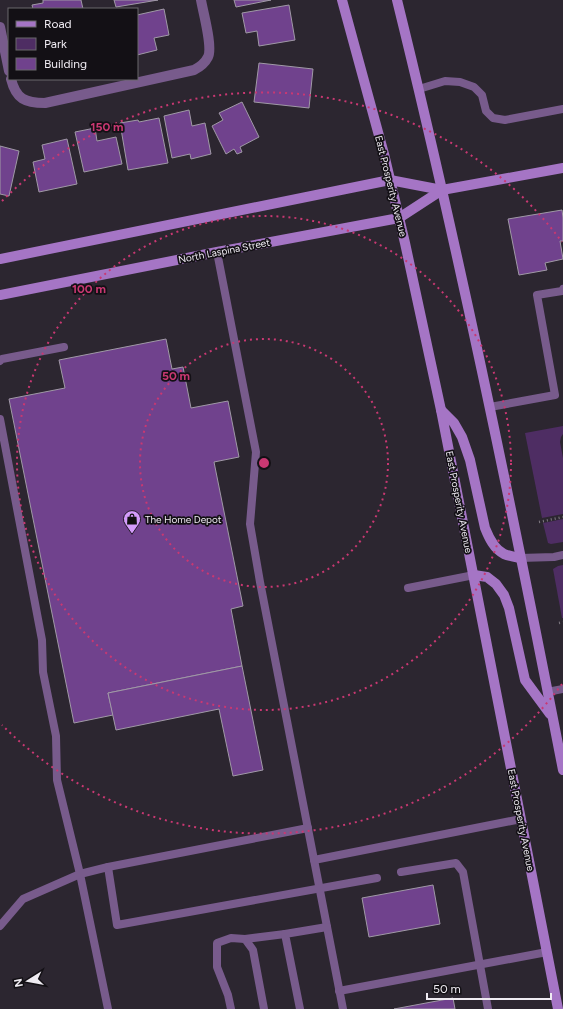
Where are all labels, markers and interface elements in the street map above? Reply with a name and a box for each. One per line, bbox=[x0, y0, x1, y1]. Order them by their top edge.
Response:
legend bbox=[8, 8, 138, 80]
text: Road bbox=[44, 17, 72, 31]
text: Park bbox=[44, 37, 67, 51]
text: Building bbox=[44, 57, 87, 71]
text: 150 m bbox=[90, 120, 124, 134]
street label: East Prosperity Avenue bbox=[372, 134, 410, 239]
street label: North Laspina Street bbox=[177, 236, 271, 266]
text: 100 m bbox=[72, 282, 106, 296]
text: 50 m bbox=[162, 369, 190, 383]
street label: East Prosperity Avenue bbox=[443, 450, 475, 555]
centre of rings bbox=[257, 456, 271, 470]
shop icon: The Home Depot bbox=[122, 509, 142, 534]
place label: The Home Depot bbox=[145, 513, 222, 526]
street label: East Prosperity Avenue bbox=[505, 768, 537, 873]
north arrow bbox=[8, 961, 48, 1001]
scale bar bbox=[427, 975, 551, 1001]
text: N bbox=[11, 977, 26, 988]
text: 50 m bbox=[433, 982, 461, 996]

